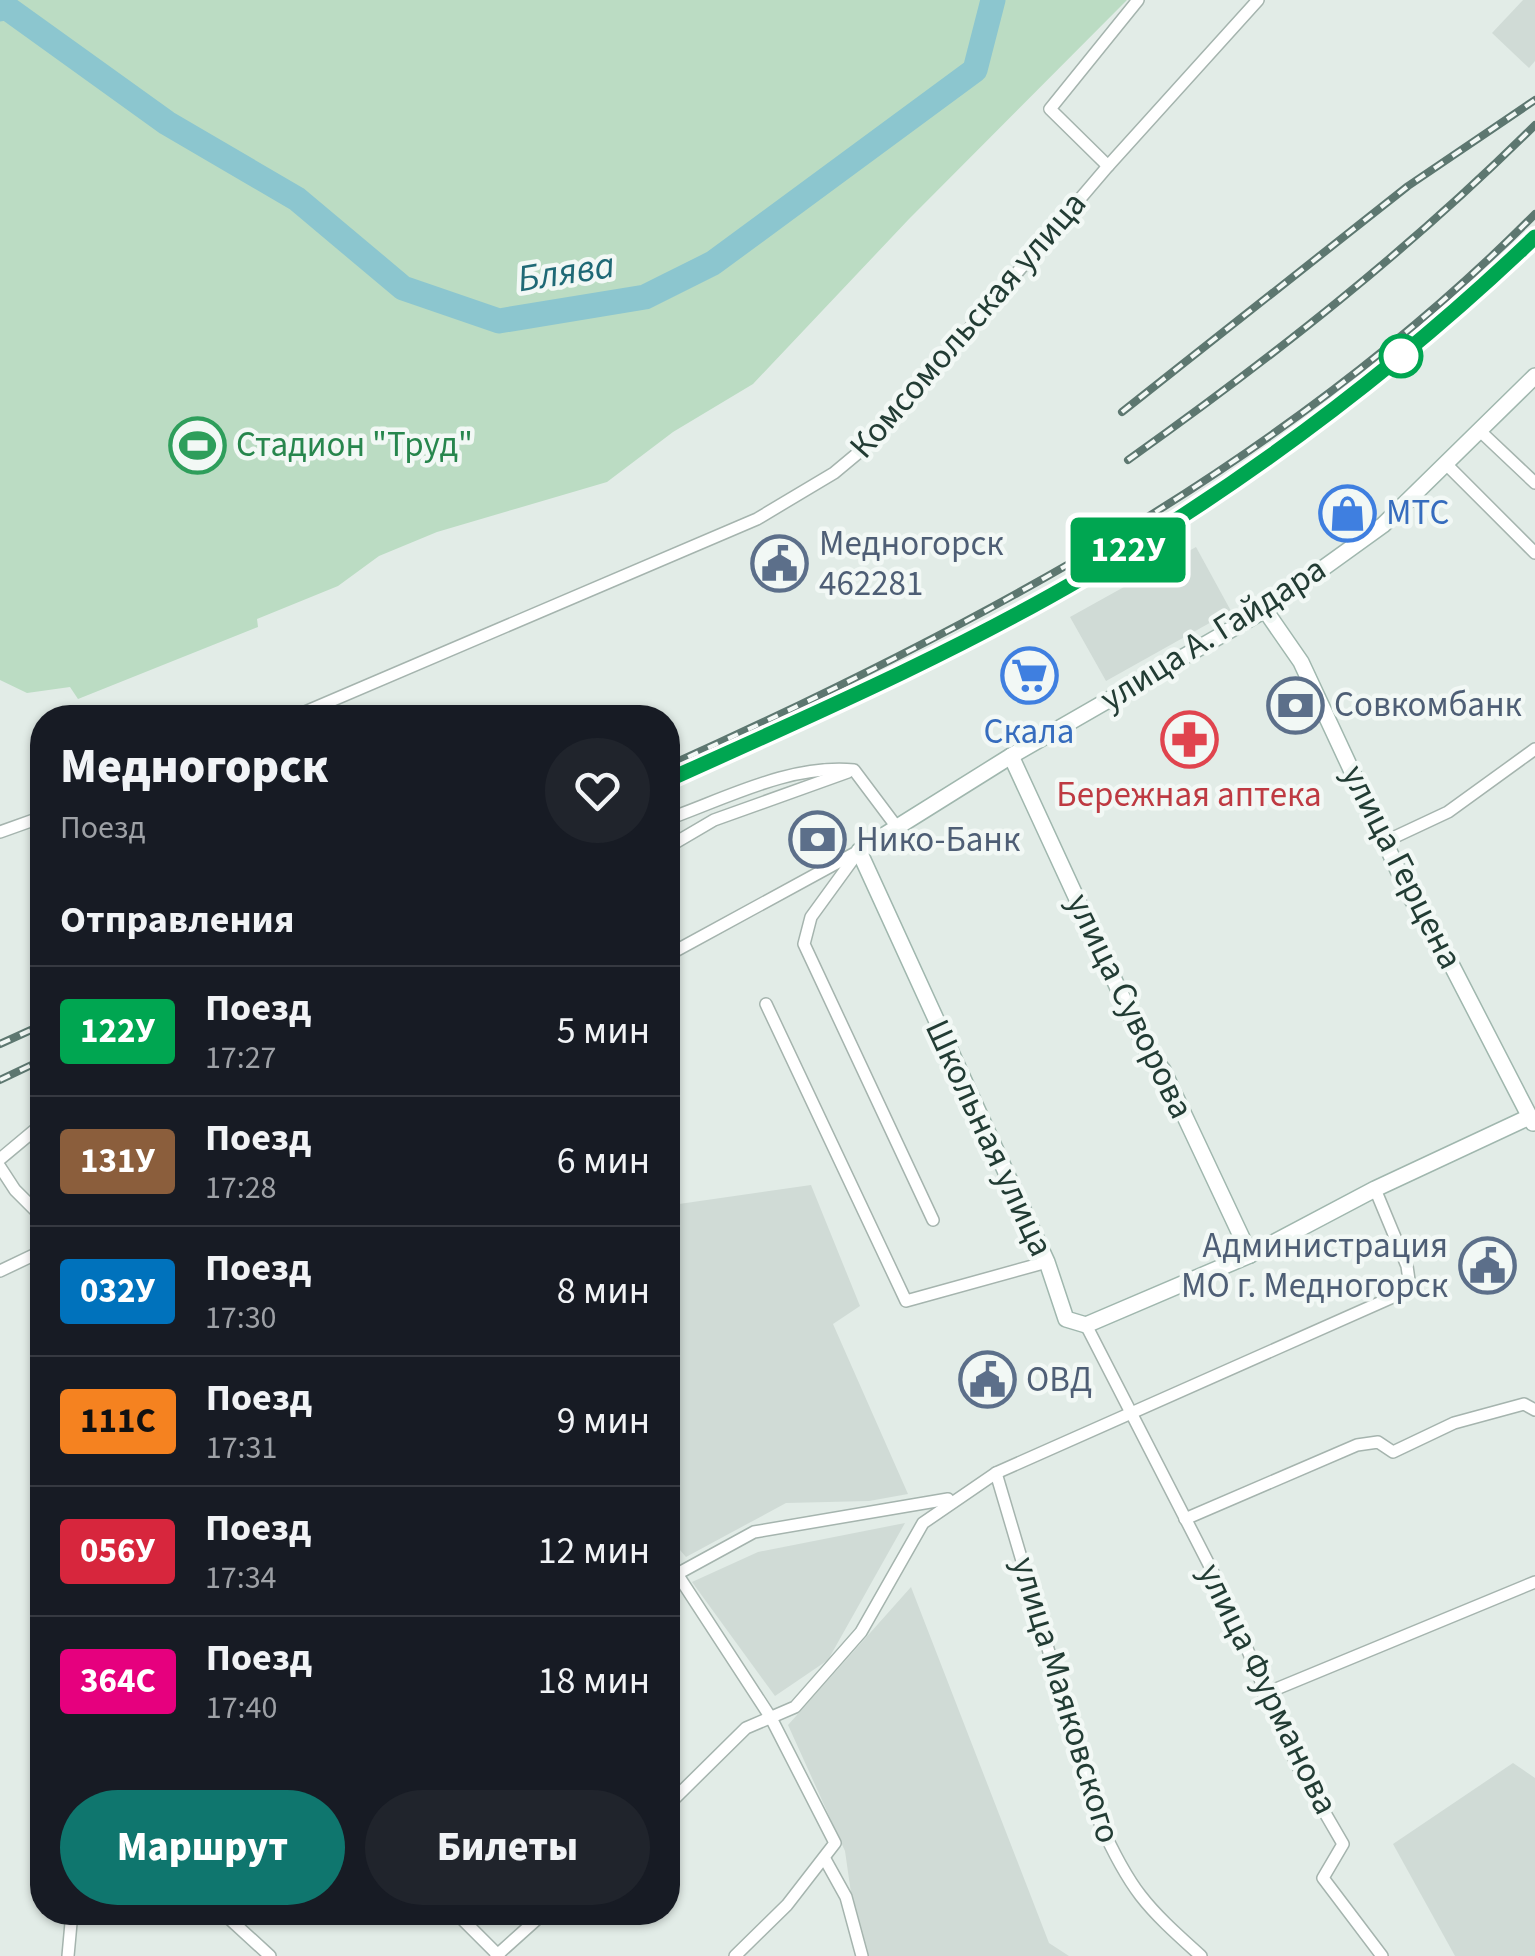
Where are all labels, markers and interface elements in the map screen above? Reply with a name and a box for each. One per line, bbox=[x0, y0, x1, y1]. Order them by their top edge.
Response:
street label: Комсомольская улица bbox=[838, 180, 1098, 470]
water label: Блява bbox=[514, 238, 618, 306]
unlabelled marker bbox=[1380, 335, 1422, 377]
sports icon: Стадион "Труд" bbox=[167, 415, 227, 475]
place label: Стадион "Труд" bbox=[236, 420, 473, 470]
shop icon: МТС bbox=[1317, 483, 1377, 543]
place label: МТС bbox=[1386, 488, 1449, 538]
line badge: 122У bbox=[1058, 518, 1198, 582]
place label: Медногорск 462281 bbox=[819, 519, 1004, 609]
text: 122У bbox=[1091, 525, 1165, 575]
public building icon: Медногорск 462281 bbox=[750, 534, 810, 594]
street label: улица А. Гайдара bbox=[1090, 544, 1336, 724]
supermarket icon: Скала bbox=[999, 646, 1059, 706]
bank icon: Совкомбанк bbox=[1265, 675, 1325, 735]
place label: Совкомбанк bbox=[1334, 680, 1523, 730]
place label: Скала bbox=[984, 707, 1074, 757]
pharmacy icon: Бережная аптека bbox=[1159, 709, 1219, 769]
text: Медногорск bbox=[60, 733, 329, 801]
button: heart bbox=[545, 738, 650, 843]
street label: улица Герцена bbox=[1329, 756, 1475, 978]
place label: Бережная аптека bbox=[1056, 770, 1322, 820]
text: Поезд bbox=[60, 805, 146, 851]
bank icon: Нико-Банк bbox=[787, 810, 847, 870]
place label: Нико-Банк bbox=[856, 815, 1021, 865]
street label: улица Суворова bbox=[1054, 885, 1206, 1127]
text: Отправления bbox=[60, 893, 294, 947]
text: Поезд bbox=[205, 981, 311, 1035]
text: 5 мин bbox=[557, 1004, 650, 1058]
text: 122У bbox=[80, 1006, 155, 1056]
street label: Школьная улица bbox=[912, 1011, 1066, 1265]
text: 17:27 bbox=[205, 1035, 276, 1081]
text: Поезд bbox=[205, 1111, 311, 1165]
text: 6 мин bbox=[557, 1134, 650, 1188]
text: 131У bbox=[80, 1136, 155, 1186]
text: 17:28 bbox=[205, 1165, 276, 1211]
place label: Администрация МО г. Медногорск bbox=[1181, 1221, 1449, 1311]
public building icon: Администрация МО г. Медногорск bbox=[1457, 1236, 1517, 1296]
text: Поезд bbox=[205, 1241, 311, 1295]
text: 8 мин bbox=[557, 1264, 650, 1318]
text: 032У bbox=[80, 1266, 155, 1316]
text: 17:30 bbox=[205, 1295, 276, 1341]
public building icon: ОВД bbox=[957, 1350, 1017, 1410]
place label: ОВД bbox=[1026, 1355, 1092, 1405]
text: Поезд bbox=[206, 1371, 312, 1425]
text: 9 мин bbox=[557, 1394, 650, 1448]
text: 111С bbox=[80, 1396, 156, 1446]
text: 17:31 bbox=[206, 1425, 277, 1471]
text: Поезд bbox=[205, 1501, 311, 1555]
text: 12 мин bbox=[538, 1524, 650, 1578]
text: 056У bbox=[80, 1526, 155, 1576]
street label: улица Маяковского bbox=[999, 1551, 1133, 1849]
text: 17:34 bbox=[205, 1555, 276, 1601]
street label: улица Фурманова bbox=[1185, 1555, 1351, 1823]
text: Поезд bbox=[206, 1631, 312, 1685]
text: 18 мин bbox=[538, 1654, 650, 1708]
text: 364С bbox=[80, 1656, 156, 1706]
text: 17:40 bbox=[206, 1685, 277, 1731]
button: Маршрут bbox=[60, 1790, 345, 1905]
button: Билеты bbox=[365, 1790, 650, 1905]

